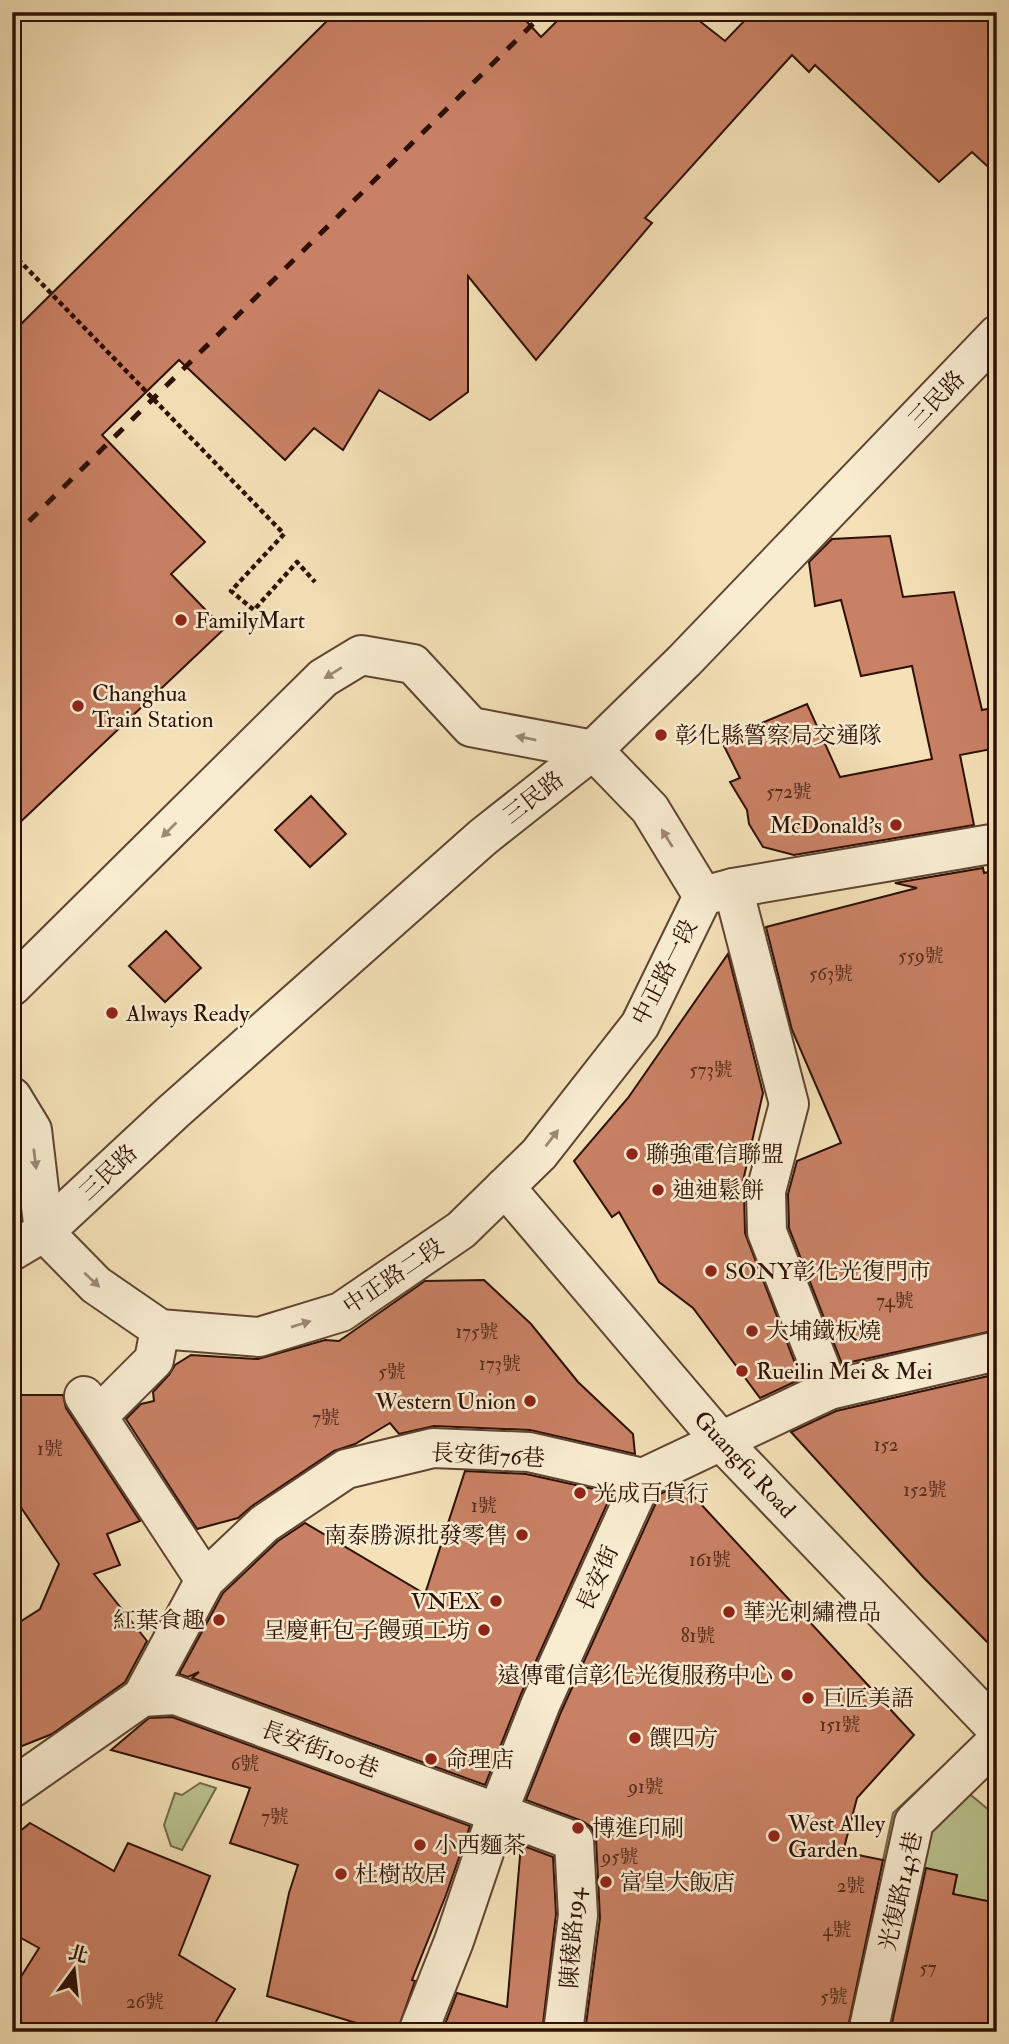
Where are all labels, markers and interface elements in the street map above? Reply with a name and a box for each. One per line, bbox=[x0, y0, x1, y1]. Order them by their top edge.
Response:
street label: 三民路 bbox=[902, 364, 971, 434]
place label: FamilyMart bbox=[195, 606, 305, 635]
marker: FamilyMart bbox=[173, 612, 189, 628]
one-way arrow bbox=[323, 666, 342, 679]
place label: Changhua Train Station bbox=[92, 679, 214, 734]
marker: Changhua Train Station bbox=[70, 698, 86, 714]
place label: 彰化縣警察局交通隊 bbox=[675, 721, 882, 750]
marker: 彰化縣警察局交通隊 bbox=[653, 727, 669, 743]
one-way arrow bbox=[515, 732, 537, 743]
street label: 三民路 bbox=[497, 765, 569, 830]
house number: 572號 bbox=[766, 780, 812, 804]
place label: McDonald's bbox=[769, 811, 882, 840]
marker: McDonald's bbox=[888, 817, 904, 833]
one-way arrow bbox=[161, 822, 178, 839]
one-way arrow bbox=[661, 828, 674, 847]
street label: 中正路一段 bbox=[625, 914, 703, 1030]
house number: 559號 bbox=[898, 944, 944, 968]
house number: 563號 bbox=[809, 962, 853, 986]
place label: Always Ready bbox=[125, 999, 250, 1028]
marker: Always Ready bbox=[104, 1005, 120, 1021]
house number: 573號 bbox=[689, 1058, 733, 1082]
one-way arrow bbox=[544, 1129, 558, 1147]
street label: 三民路 bbox=[73, 1138, 143, 1206]
place label: 聯強電信聯盟 bbox=[646, 1140, 784, 1169]
marker: 聯強電信聯盟 bbox=[624, 1146, 640, 1162]
one-way arrow bbox=[30, 1148, 41, 1170]
place label: 迪迪鬆餅 bbox=[672, 1176, 764, 1205]
marker: 迪迪鬆餅 bbox=[650, 1182, 666, 1198]
street label: 中正路二段 bbox=[338, 1232, 449, 1321]
place label: SONY彰化光復門市 bbox=[725, 1257, 931, 1286]
marker: SONY彰化光復門市 bbox=[703, 1263, 719, 1279]
one-way arrow bbox=[83, 1272, 100, 1288]
house number: 74號 bbox=[876, 1289, 914, 1313]
place label: 大埔鐵板燒 bbox=[766, 1317, 881, 1346]
one-way arrow bbox=[291, 1319, 312, 1329]
house number: 175號 bbox=[456, 1320, 498, 1344]
marker: 大埔鐵板燒 bbox=[744, 1323, 760, 1339]
house number: 173號 bbox=[479, 1352, 521, 1376]
place label: Rueilin Mei & Mei bbox=[756, 1357, 933, 1386]
house number: 5號 bbox=[378, 1360, 406, 1384]
marker: Rueilin Mei & Mei bbox=[734, 1363, 750, 1379]
place label: Western Union bbox=[374, 1387, 516, 1416]
marker: Western Union bbox=[522, 1393, 538, 1409]
street label: Guangfu Road bbox=[688, 1405, 802, 1524]
house number: 7號 bbox=[312, 1406, 340, 1430]
house number: 152 bbox=[874, 1433, 898, 1457]
house number: 1號 bbox=[37, 1437, 63, 1461]
street label: 長安街76巷 bbox=[430, 1438, 546, 1473]
house number: 152號 bbox=[903, 1478, 947, 1502]
place label: 光成百貨行 bbox=[594, 1479, 709, 1508]
marker: 光成百貨行 bbox=[572, 1485, 588, 1501]
house number: 1號 bbox=[471, 1494, 497, 1518]
place label: 南泰勝源批發零售 bbox=[324, 1521, 508, 1550]
marker: 南泰勝源批發零售 bbox=[514, 1527, 530, 1543]
street label: 長安街 bbox=[570, 1541, 625, 1616]
house number: 161號 bbox=[689, 1548, 731, 1572]
place label: VNEX bbox=[411, 1587, 482, 1616]
marker: VNEX bbox=[488, 1593, 504, 1609]
place label: 華光刺繡禮品 bbox=[743, 1598, 881, 1627]
marker: 華光刺繡禮品 bbox=[721, 1604, 737, 1620]
place label: 紅葉食趣 bbox=[113, 1606, 205, 1635]
marker: 紅葉食趣 bbox=[211, 1612, 227, 1628]
place label: 呈慶軒包子饅頭工坊 bbox=[263, 1616, 470, 1645]
marker: 呈慶軒包子饅頭工坊 bbox=[476, 1622, 492, 1638]
house number: 81號 bbox=[681, 1624, 715, 1648]
place label: 遠傳電信彰化光復服務中心 bbox=[497, 1661, 773, 1690]
marker: 遠傳電信彰化光復服務中心 bbox=[779, 1667, 795, 1683]
place label: 巨匠美語 bbox=[822, 1684, 914, 1713]
marker: 巨匠美語 bbox=[800, 1690, 816, 1706]
house number: 151號 bbox=[820, 1713, 860, 1737]
street label: 長安街100巷 bbox=[257, 1715, 383, 1784]
place label: 饌四方 bbox=[649, 1724, 718, 1753]
marker: 饌四方 bbox=[627, 1730, 643, 1746]
place label: 命理店 bbox=[445, 1745, 514, 1774]
marker: 命理店 bbox=[423, 1751, 439, 1767]
house number: 6號 bbox=[231, 1752, 259, 1776]
house number: 91號 bbox=[626, 1775, 664, 1799]
house number: 7號 bbox=[261, 1805, 289, 1829]
place label: West Alley Garden bbox=[787, 1809, 886, 1864]
place label: 博進印刷 bbox=[592, 1814, 684, 1843]
marker: 博進印刷 bbox=[570, 1820, 586, 1836]
marker: West Alley Garden bbox=[766, 1828, 782, 1844]
street label: 光復路143巷 bbox=[873, 1829, 928, 1954]
place label: 小西麵茶 bbox=[434, 1831, 526, 1860]
marker: 小西麵茶 bbox=[412, 1837, 428, 1853]
house number: 95號 bbox=[599, 1845, 639, 1869]
place label: 杜樹故居 bbox=[355, 1860, 447, 1889]
marker: 杜樹故居 bbox=[333, 1866, 349, 1882]
place label: 富皇大飯店 bbox=[620, 1868, 735, 1897]
marker: 富皇大飯店 bbox=[598, 1874, 614, 1890]
house number: 2號 bbox=[837, 1874, 865, 1898]
street label: 陳稜路194 bbox=[555, 1885, 591, 1990]
house number: 4號 bbox=[822, 1918, 852, 1942]
north arrow bbox=[38, 1936, 108, 2006]
text: 北 bbox=[66, 1940, 90, 1969]
house number: 57 bbox=[919, 1956, 937, 1980]
house number: 5號 bbox=[820, 1985, 848, 2009]
house number: 26號 bbox=[126, 1990, 164, 2014]

